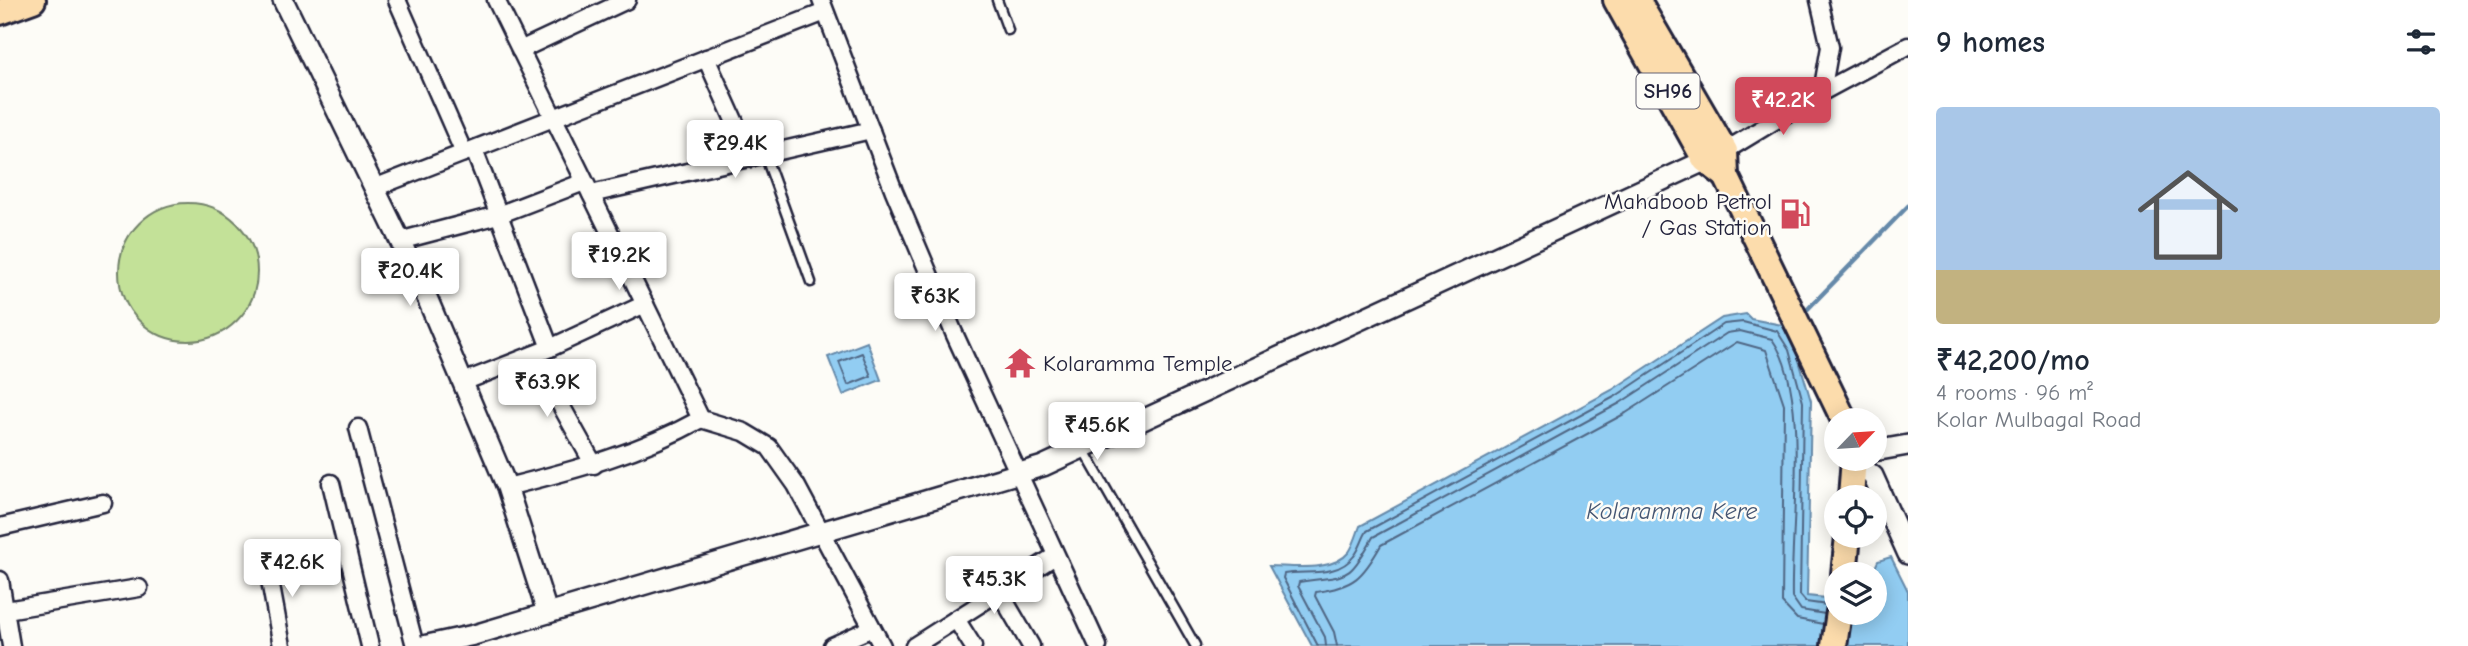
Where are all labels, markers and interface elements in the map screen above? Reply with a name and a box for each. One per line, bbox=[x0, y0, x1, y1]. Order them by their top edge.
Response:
icon: filters bbox=[2402, 23, 2440, 61]
text: 9 homes bbox=[1936, 25, 2045, 60]
road number: SH96 bbox=[1636, 74, 1700, 108]
pin: ₹42.2K bbox=[1726, 78, 1840, 137]
text: ₹42.2K bbox=[1751, 86, 1815, 113]
pin: ₹29.4K bbox=[678, 120, 792, 180]
text: ₹29.4K bbox=[703, 129, 767, 156]
icon: home bbox=[2125, 152, 2251, 278]
place label: Mahaboob Petrol / Gas Station bbox=[1604, 188, 1772, 241]
fuel station icon: Mahaboob Petrol / Gas Station bbox=[1778, 197, 1812, 231]
pin: ₹19.2K bbox=[562, 232, 676, 292]
text: ₹19.2K bbox=[588, 241, 650, 268]
pin: ₹20.4K bbox=[353, 248, 467, 308]
text: ₹20.4K bbox=[377, 257, 443, 284]
pin: ₹63K bbox=[894, 274, 976, 333]
text: ₹63K bbox=[910, 282, 960, 309]
text: ₹42,200/mo bbox=[1936, 343, 2090, 378]
temple icon: Kolaramma Temple bbox=[1003, 346, 1037, 380]
place label: Kolaramma Temple bbox=[1043, 350, 1233, 377]
pin: ₹63.9K bbox=[490, 360, 604, 419]
text: ₹63.9K bbox=[514, 368, 580, 395]
text: 4 rooms · 96 m² bbox=[1936, 379, 2093, 406]
pin: ₹45.6K bbox=[1040, 402, 1154, 462]
text: Kolar Mulbagal Road bbox=[1936, 406, 2141, 433]
north arrow bbox=[1824, 408, 1886, 471]
map controls bbox=[1824, 408, 1887, 625]
text: ₹45.6K bbox=[1064, 411, 1130, 438]
button: locate bbox=[1824, 485, 1887, 548]
water label: Kolaramma Kere bbox=[1586, 497, 1758, 525]
pin: ₹42.6K bbox=[235, 540, 349, 599]
text: ₹42.6K bbox=[260, 548, 324, 575]
pin: ₹45.3K bbox=[937, 556, 1051, 616]
button: layers bbox=[1824, 562, 1887, 625]
text: ₹45.3K bbox=[962, 565, 1026, 592]

